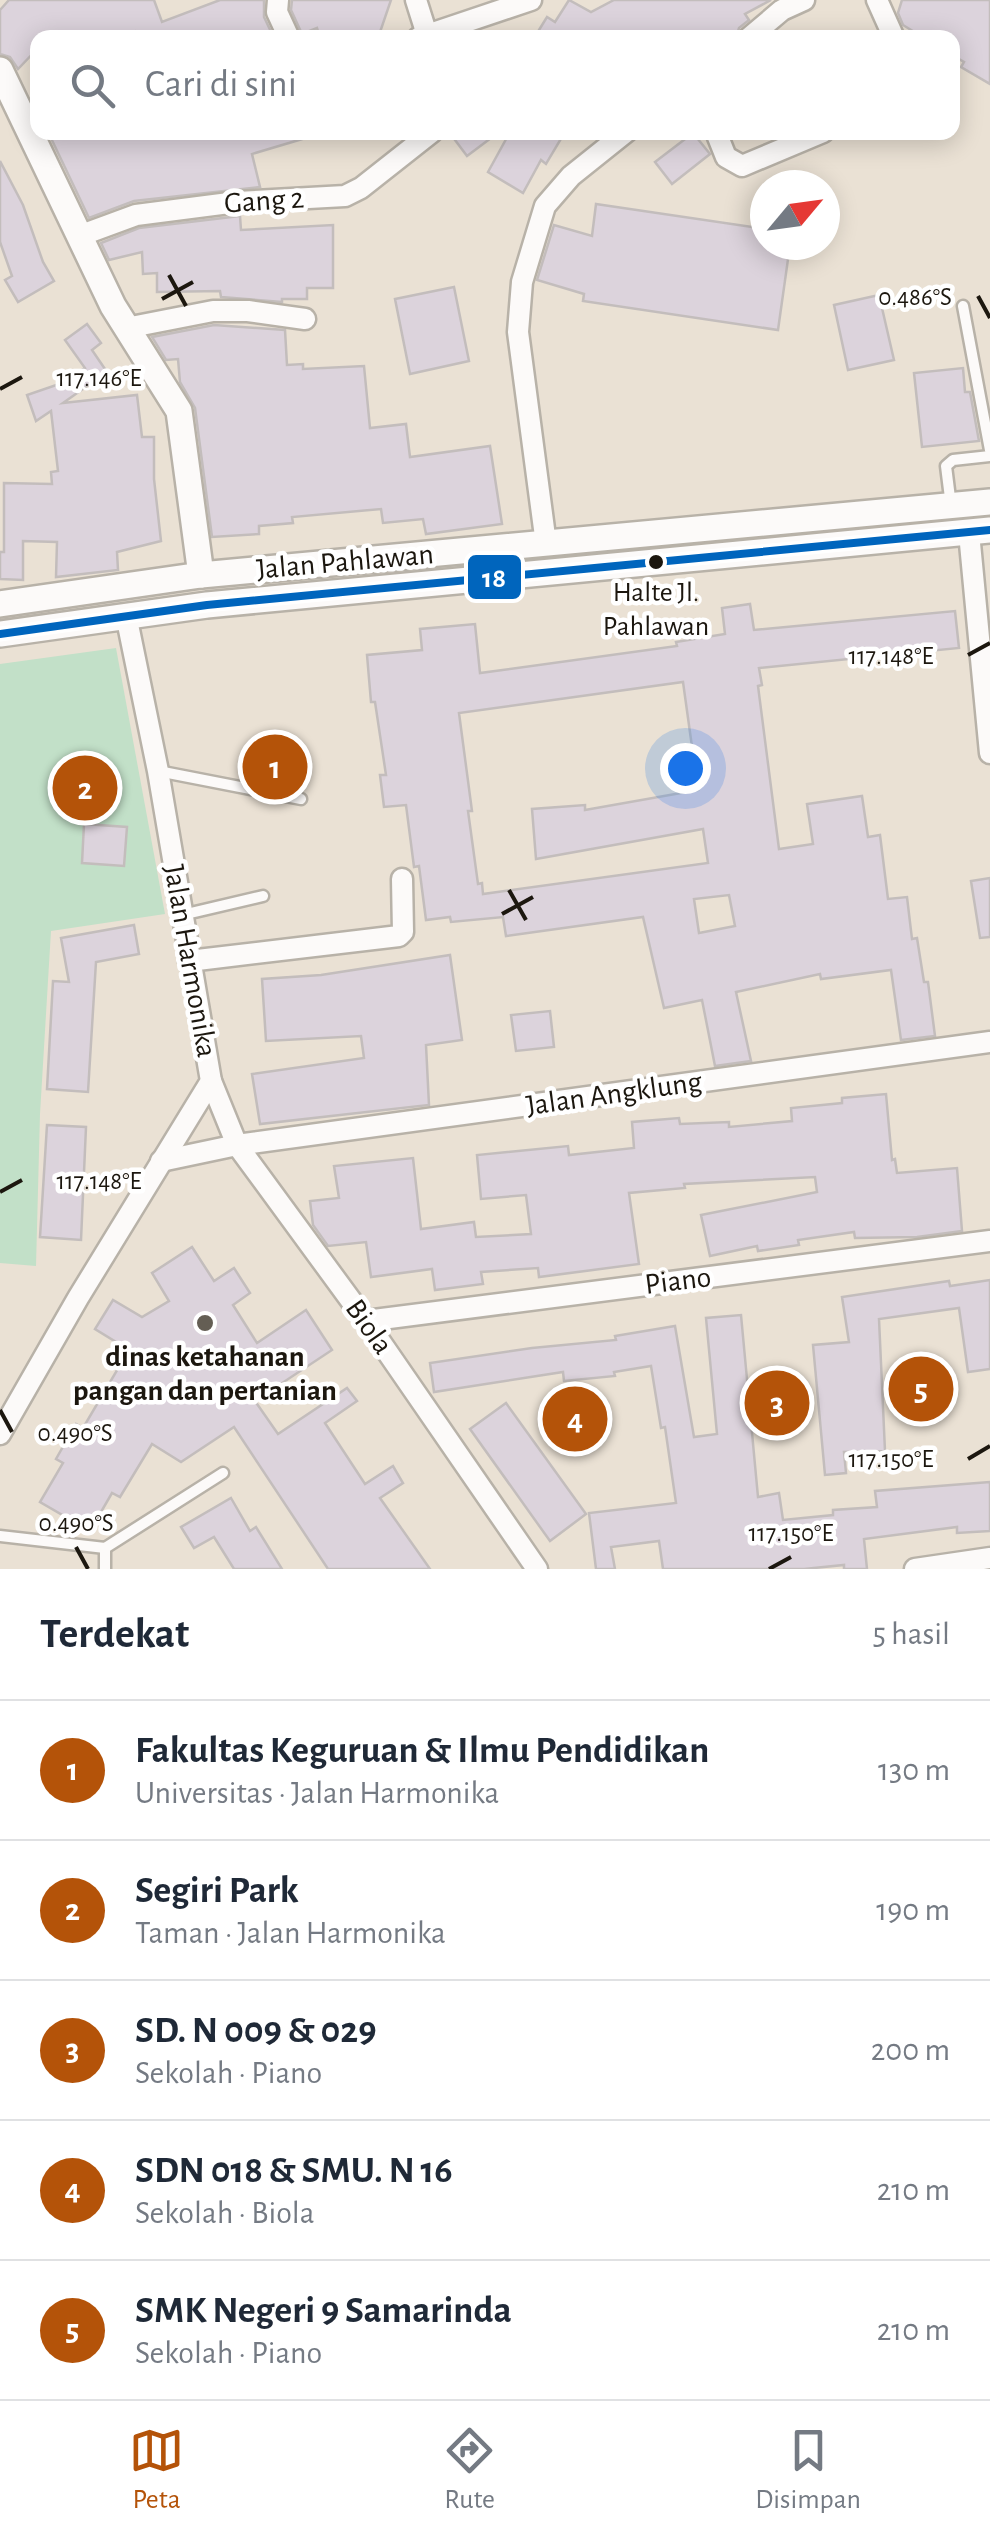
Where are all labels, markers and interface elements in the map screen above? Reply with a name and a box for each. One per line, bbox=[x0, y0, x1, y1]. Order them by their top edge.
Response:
search box bbox=[30, 30, 960, 140]
icon: search bbox=[65, 58, 120, 113]
text: Cari di sini bbox=[145, 66, 297, 104]
north arrow bbox=[750, 170, 840, 260]
street label: Gang 2 bbox=[223, 183, 305, 219]
text: 0.486°S bbox=[878, 285, 952, 310]
text: 117.146°E bbox=[56, 366, 142, 391]
street label: Jalan Pahlawan bbox=[255, 539, 435, 585]
marker: Halte Jl. Pahlawan bbox=[646, 552, 666, 572]
line badge: 18 bbox=[466, 553, 523, 601]
text: 18 bbox=[482, 565, 506, 593]
place label: Halte Jl. Pahlawan bbox=[603, 579, 709, 641]
text: 117.148°E bbox=[848, 644, 934, 669]
pin: 1 bbox=[242, 730, 308, 804]
your location bbox=[660, 743, 711, 794]
pin: 2 bbox=[52, 750, 118, 826]
street label: Jalan Harmonika bbox=[158, 862, 222, 1060]
street label: Jalan Angklung bbox=[524, 1067, 704, 1121]
text: 117.148°E bbox=[56, 1169, 142, 1194]
street label: Piano bbox=[643, 1262, 713, 1300]
street label: Biola bbox=[340, 1294, 398, 1360]
marker: dinas ketahanan pangan dan pertanian bbox=[194, 1312, 216, 1334]
place label: dinas ketahanan pangan dan pertanian bbox=[73, 1342, 337, 1406]
pin: 5 bbox=[888, 1352, 954, 1426]
pin: 3 bbox=[744, 1366, 810, 1440]
pin: 4 bbox=[542, 1382, 608, 1456]
text: 0.490°S bbox=[37, 1421, 113, 1446]
text: 117.150°E bbox=[849, 1447, 933, 1472]
text: 0.490°S bbox=[38, 1511, 114, 1536]
text: 117.150°E bbox=[749, 1521, 833, 1546]
text: Terdekat bbox=[40, 1613, 189, 1655]
text: 5 hasil bbox=[872, 1618, 950, 1650]
text: Fakultas Keguruan & Ilmu Pendidikan bbox=[135, 1732, 709, 1770]
text: 1 bbox=[67, 1754, 78, 1786]
text: 130 m bbox=[878, 1754, 950, 1786]
text: Universitas · Jalan Harmonika bbox=[135, 1777, 499, 1809]
text: Segiri Park bbox=[135, 1872, 299, 1910]
text: 2 bbox=[65, 1894, 80, 1926]
text: 190 m bbox=[876, 1894, 950, 1926]
text: Taman · Jalan Harmonika bbox=[135, 1917, 446, 1949]
text: SD. N 009 & 029 bbox=[135, 2012, 377, 2050]
text: 3 bbox=[66, 2034, 79, 2066]
text: 200 m bbox=[871, 2034, 950, 2066]
text: Sekolah · Piano bbox=[135, 2057, 322, 2089]
text: SDN 018 & SMU. N 16 bbox=[135, 2152, 453, 2190]
text: 4 bbox=[64, 2174, 81, 2206]
text: 210 m bbox=[877, 2174, 950, 2206]
text: Sekolah · Biola bbox=[135, 2197, 315, 2229]
text: SMK Negeri 9 Samarinda bbox=[135, 2292, 512, 2330]
text: 5 bbox=[66, 2314, 79, 2346]
text: 210 m bbox=[877, 2314, 950, 2346]
text: Sekolah · Piano bbox=[135, 2337, 322, 2369]
tab: Peta bbox=[129, 2423, 184, 2517]
tab: Rute bbox=[442, 2423, 497, 2517]
tab: Disimpan bbox=[755, 2423, 861, 2517]

